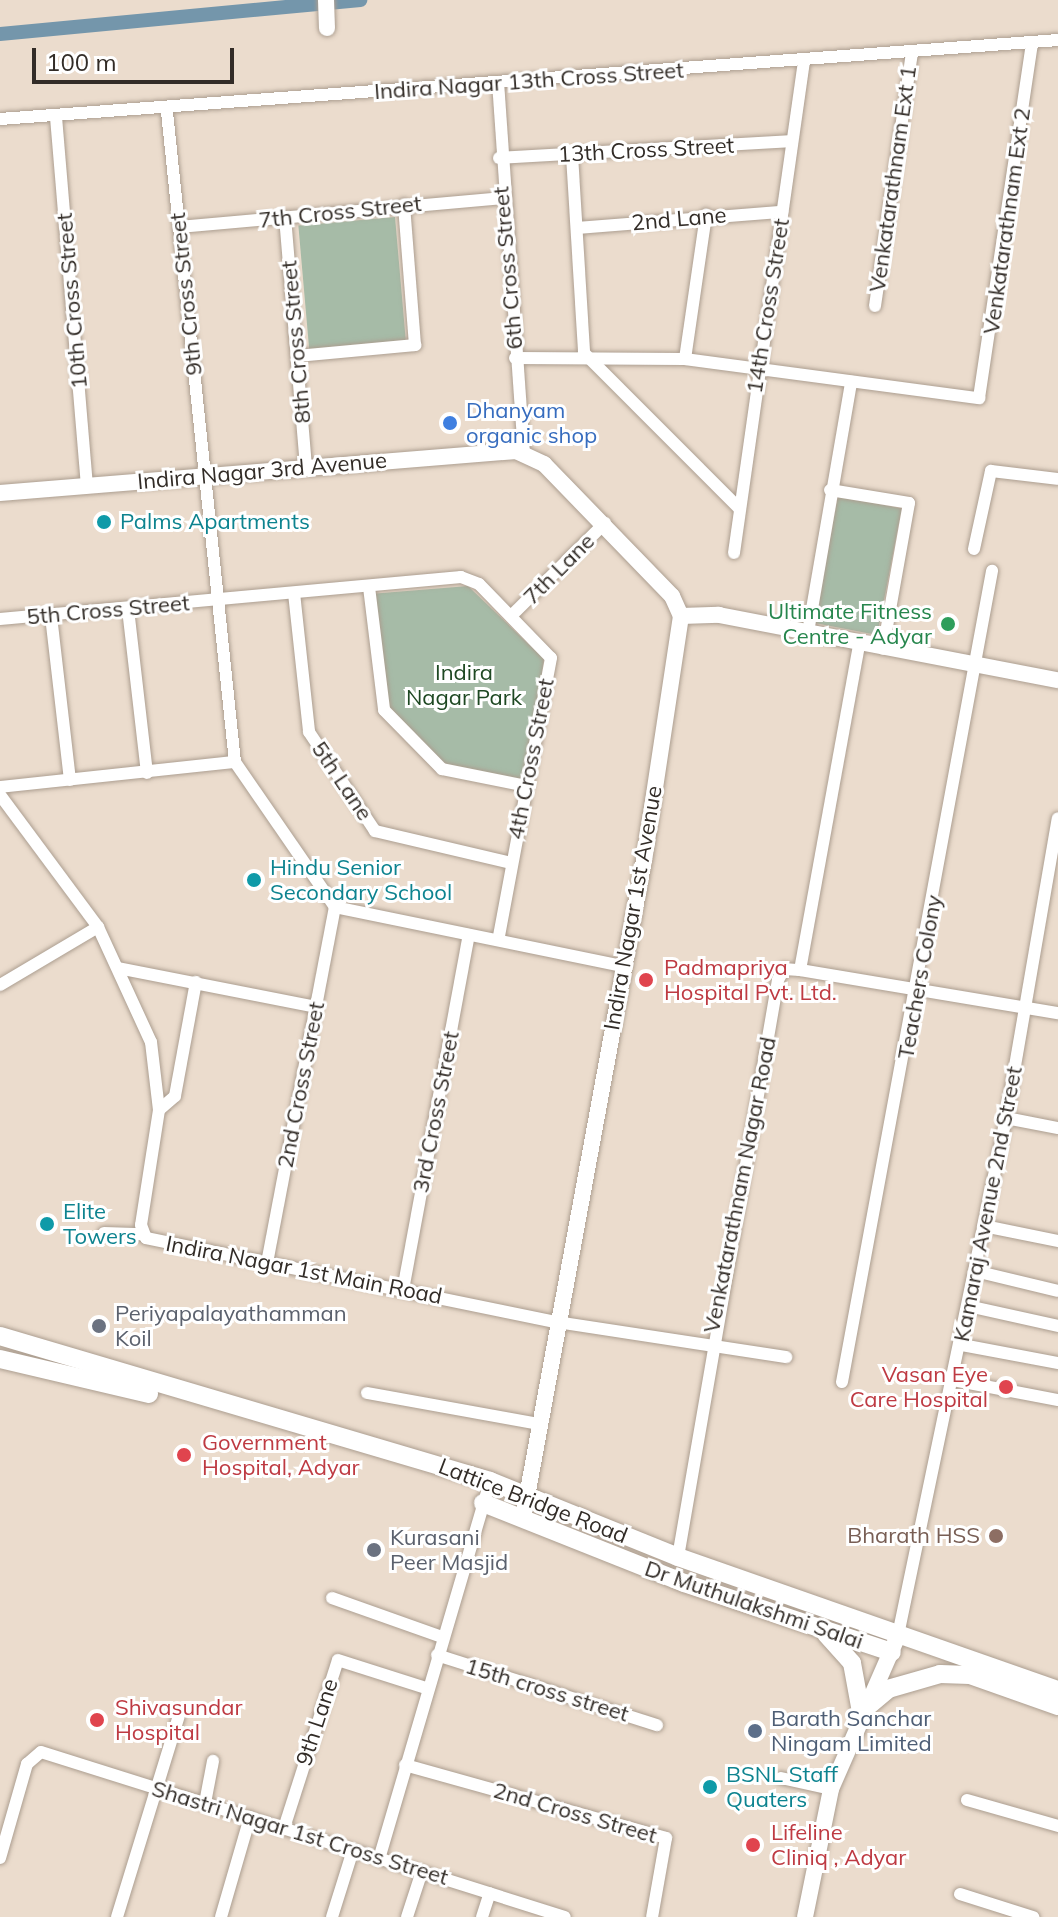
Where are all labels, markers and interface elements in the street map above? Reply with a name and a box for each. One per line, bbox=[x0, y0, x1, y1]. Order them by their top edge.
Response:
scale bar bbox=[36, 32, 238, 82]
text: 100 m bbox=[46, 47, 117, 77]
street label: Indira Nagar 13th Cross Street bbox=[373, 57, 685, 105]
street label: Venkatarathnam Ext 1 bbox=[864, 64, 922, 294]
street label: Venkatarathnam Ext 2 bbox=[978, 106, 1036, 336]
street label: 13th Cross Street bbox=[557, 132, 735, 168]
street label: 6th Cross Street bbox=[488, 185, 528, 351]
street label: 7th Cross Street bbox=[257, 190, 423, 234]
street label: 2nd Lane bbox=[630, 202, 728, 236]
street label: 9th Cross Street bbox=[164, 211, 208, 377]
street label: 10th Cross Street bbox=[51, 212, 93, 390]
street label: 14th Cross Street bbox=[741, 217, 795, 395]
street label: 8th Cross Street bbox=[276, 259, 316, 425]
place label: Dhanyam organic shop bbox=[466, 397, 597, 448]
marker: Dhanyam organic shop bbox=[441, 414, 459, 432]
street label: Indira Nagar 3rd Avenue bbox=[136, 447, 388, 495]
place label: Palms Apartments bbox=[120, 509, 310, 535]
marker: Palms Apartments bbox=[95, 513, 113, 531]
street label: 7th Lane bbox=[518, 528, 600, 610]
street label: 5th Cross Street bbox=[25, 590, 191, 630]
place label: Ultimate Fitness Centre - Adyar bbox=[768, 598, 932, 650]
marker: Ultimate Fitness Centre - Adyar bbox=[939, 615, 957, 633]
park label: Indira Nagar Park bbox=[406, 659, 522, 710]
street label: 4th Cross Street bbox=[502, 676, 560, 842]
street label: 5th Lane bbox=[306, 736, 378, 826]
street label: Indira Nagar 1st Avenue bbox=[598, 784, 668, 1032]
place label: Hindu Senior Secondary School bbox=[270, 854, 452, 906]
marker: Hindu Senior Secondary School bbox=[245, 871, 263, 889]
street label: Teachers Colony bbox=[893, 893, 947, 1061]
place label: Padmapriya Hospital Pvt. Ltd. bbox=[664, 954, 837, 1006]
marker: Padmapriya Hospital Pvt. Ltd. bbox=[635, 969, 657, 991]
street label: 2nd Cross Street bbox=[272, 1000, 330, 1170]
street label: 3rd Cross Street bbox=[407, 1029, 465, 1195]
street label: Venkatarathnam Nagar Road bbox=[698, 1035, 782, 1335]
street label: Kamaraj Avenue 2nd Street bbox=[948, 1064, 1028, 1344]
place label: Elite Towers bbox=[63, 1198, 137, 1250]
marker: Elite Towers bbox=[38, 1215, 56, 1233]
street label: Indira Nagar 1st Main Road bbox=[164, 1230, 444, 1310]
place label: Periyapalayathamman Koil bbox=[115, 1300, 347, 1352]
marker: Periyapalayathamman Koil bbox=[90, 1317, 108, 1335]
place label: Vasan Eye Care Hospital bbox=[850, 1361, 988, 1412]
marker: Vasan Eye Care Hospital bbox=[995, 1376, 1017, 1398]
place label: Government Hospital, Adyar bbox=[202, 1429, 360, 1480]
marker: Government Hospital, Adyar bbox=[173, 1444, 195, 1466]
street label: Lattice Bridge Road bbox=[435, 1453, 631, 1549]
place label: Bharath HSS bbox=[847, 1523, 980, 1549]
place label: Kurasani Peer Masjid bbox=[390, 1524, 508, 1576]
marker: Bharath HSS bbox=[987, 1527, 1005, 1545]
marker: Kurasani Peer Masjid bbox=[365, 1541, 383, 1559]
street label: Dr Muthulakshmi Salai bbox=[641, 1555, 867, 1655]
street label: 15th cross street bbox=[462, 1653, 632, 1727]
street label: 9th Lane bbox=[291, 1675, 343, 1769]
place label: Shivasundar Hospital bbox=[115, 1694, 242, 1746]
place label: Barath Sanchar Ningam Limited bbox=[771, 1705, 932, 1756]
marker: Shivasundar Hospital bbox=[86, 1709, 108, 1731]
marker: Barath Sanchar Ningam Limited bbox=[746, 1722, 764, 1740]
place label: BSNL Staff Quaters bbox=[726, 1761, 838, 1812]
street label: Shastri Nagar 1st Cross Street bbox=[149, 1775, 451, 1891]
street label: 2nd Cross Street bbox=[490, 1777, 660, 1849]
marker: BSNL Staff Quaters bbox=[701, 1778, 719, 1796]
place label: Lifeline Cliniq , Adyar bbox=[771, 1819, 906, 1870]
marker: Lifeline Cliniq , Adyar bbox=[742, 1834, 764, 1856]

